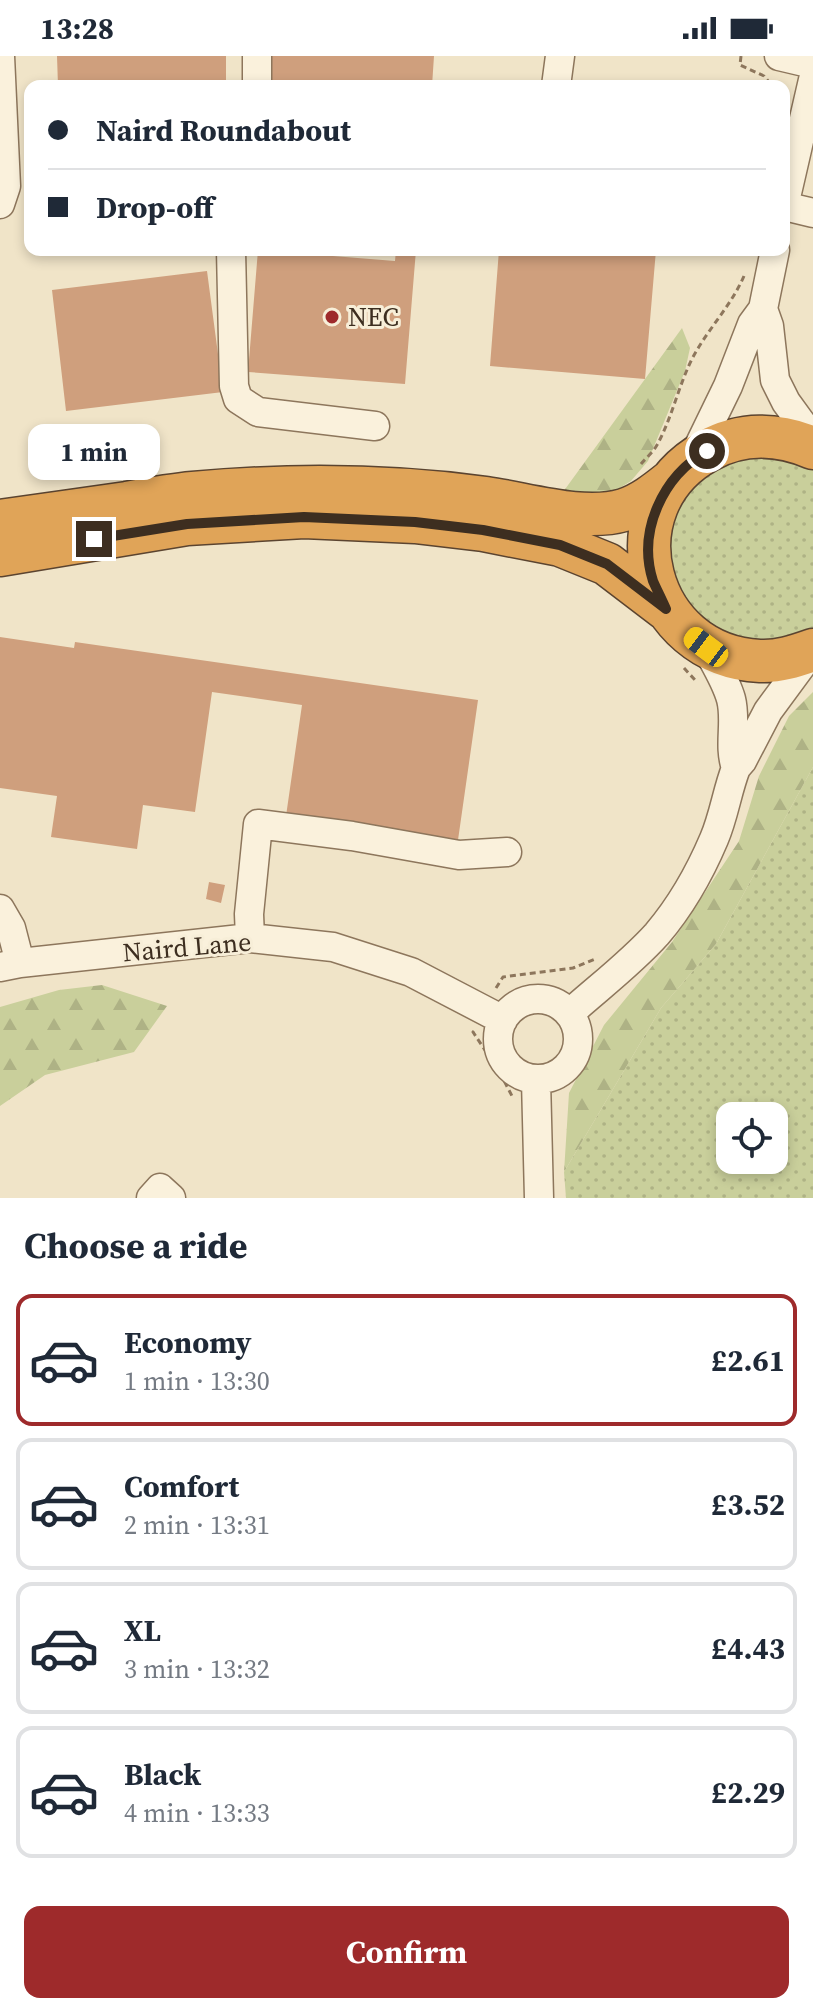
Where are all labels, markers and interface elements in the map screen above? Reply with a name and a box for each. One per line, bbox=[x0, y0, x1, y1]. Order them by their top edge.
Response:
text: 13:28 bbox=[40, 8, 114, 49]
text: Naird Roundabout bbox=[96, 110, 351, 151]
text: Drop-off bbox=[96, 187, 214, 228]
place label: NEC bbox=[348, 299, 399, 335]
marker: NEC bbox=[323, 308, 341, 326]
callout: 1 min bbox=[28, 423, 160, 479]
route start bbox=[689, 433, 725, 469]
text: 1 min bbox=[60, 434, 128, 470]
route end bbox=[76, 521, 112, 557]
car bbox=[680, 623, 732, 671]
street label: Naird Lane bbox=[121, 923, 253, 971]
map controls bbox=[716, 1102, 788, 1174]
button: locate bbox=[716, 1102, 788, 1174]
text: Choose a ride bbox=[24, 1221, 247, 1270]
text: Economy bbox=[124, 1322, 252, 1363]
icon: car bbox=[28, 1324, 100, 1396]
text: £2.61 bbox=[711, 1340, 785, 1381]
text: 1 min · 13:30 bbox=[124, 1363, 270, 1399]
text: Comfort bbox=[124, 1466, 239, 1507]
icon: car bbox=[28, 1468, 100, 1540]
text: £3.52 bbox=[711, 1484, 785, 1525]
text: 2 min · 13:31 bbox=[124, 1507, 270, 1543]
text: XL bbox=[124, 1610, 161, 1651]
icon: car bbox=[28, 1612, 100, 1684]
text: £4.43 bbox=[711, 1628, 785, 1669]
text: 3 min · 13:32 bbox=[124, 1651, 270, 1687]
text: Black bbox=[124, 1754, 201, 1795]
icon: car bbox=[28, 1756, 100, 1828]
text: £2.29 bbox=[711, 1772, 785, 1813]
text: 4 min · 13:33 bbox=[124, 1795, 270, 1831]
button: Confirm bbox=[24, 1906, 789, 1998]

